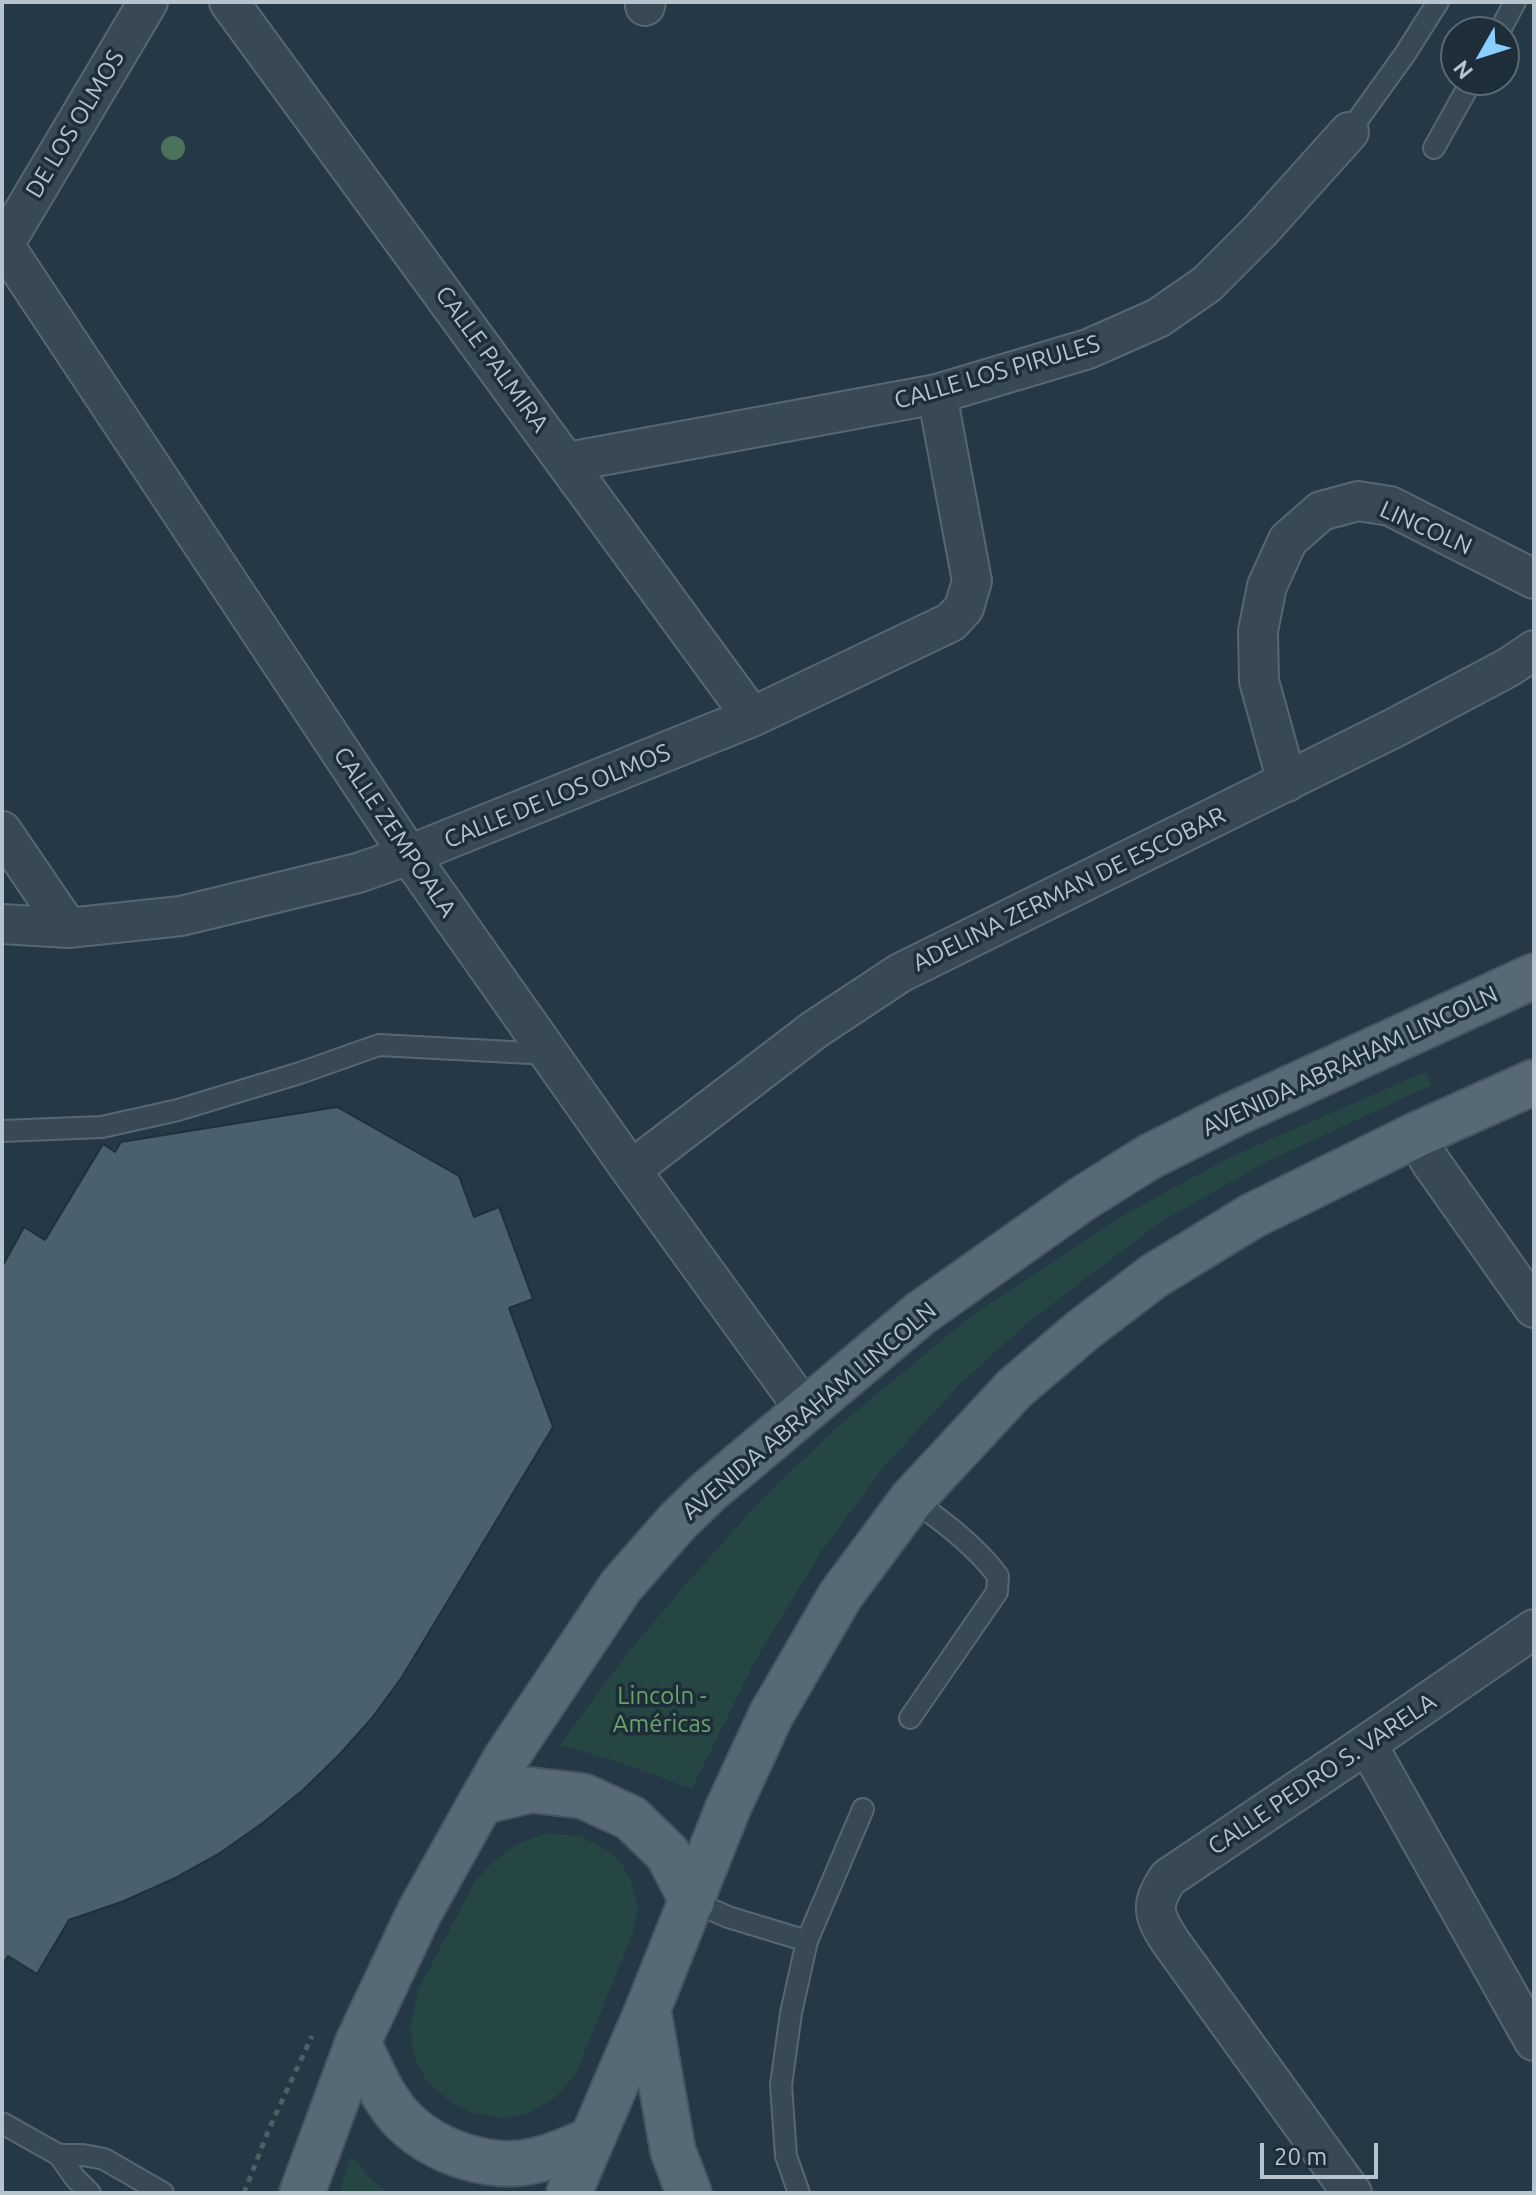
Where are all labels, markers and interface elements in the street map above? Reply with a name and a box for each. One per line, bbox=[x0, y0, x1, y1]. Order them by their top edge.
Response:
north arrow bbox=[1440, 16, 1520, 96]
street label: DE LOS OLMOS bbox=[20, 45, 130, 203]
text: N bbox=[1448, 56, 1477, 84]
street label: CALLE PALMIRA bbox=[429, 280, 555, 438]
street label: CALLE LOS PIRULES bbox=[891, 329, 1103, 415]
street label: LINCOLN bbox=[1375, 495, 1477, 561]
street label: CALLE DE LOS OLMOS bbox=[440, 737, 674, 855]
street label: CALLE ZEMPOALA bbox=[327, 741, 463, 923]
street label: ADELINA ZERMAN DE ESCOBAR bbox=[908, 801, 1230, 977]
street label: AVENIDA ABRAHAM LINCOLN bbox=[1198, 980, 1502, 1142]
street label: AVENIDA ABRAHAM LINCOLN bbox=[676, 1296, 942, 1526]
park label: Lincoln - Américas bbox=[613, 1682, 711, 1738]
street label: CALLE PEDRO S. VARELA bbox=[1202, 1687, 1442, 1861]
scale bar bbox=[1264, 2127, 1382, 2177]
text: 20 m bbox=[1274, 2143, 1327, 2170]

